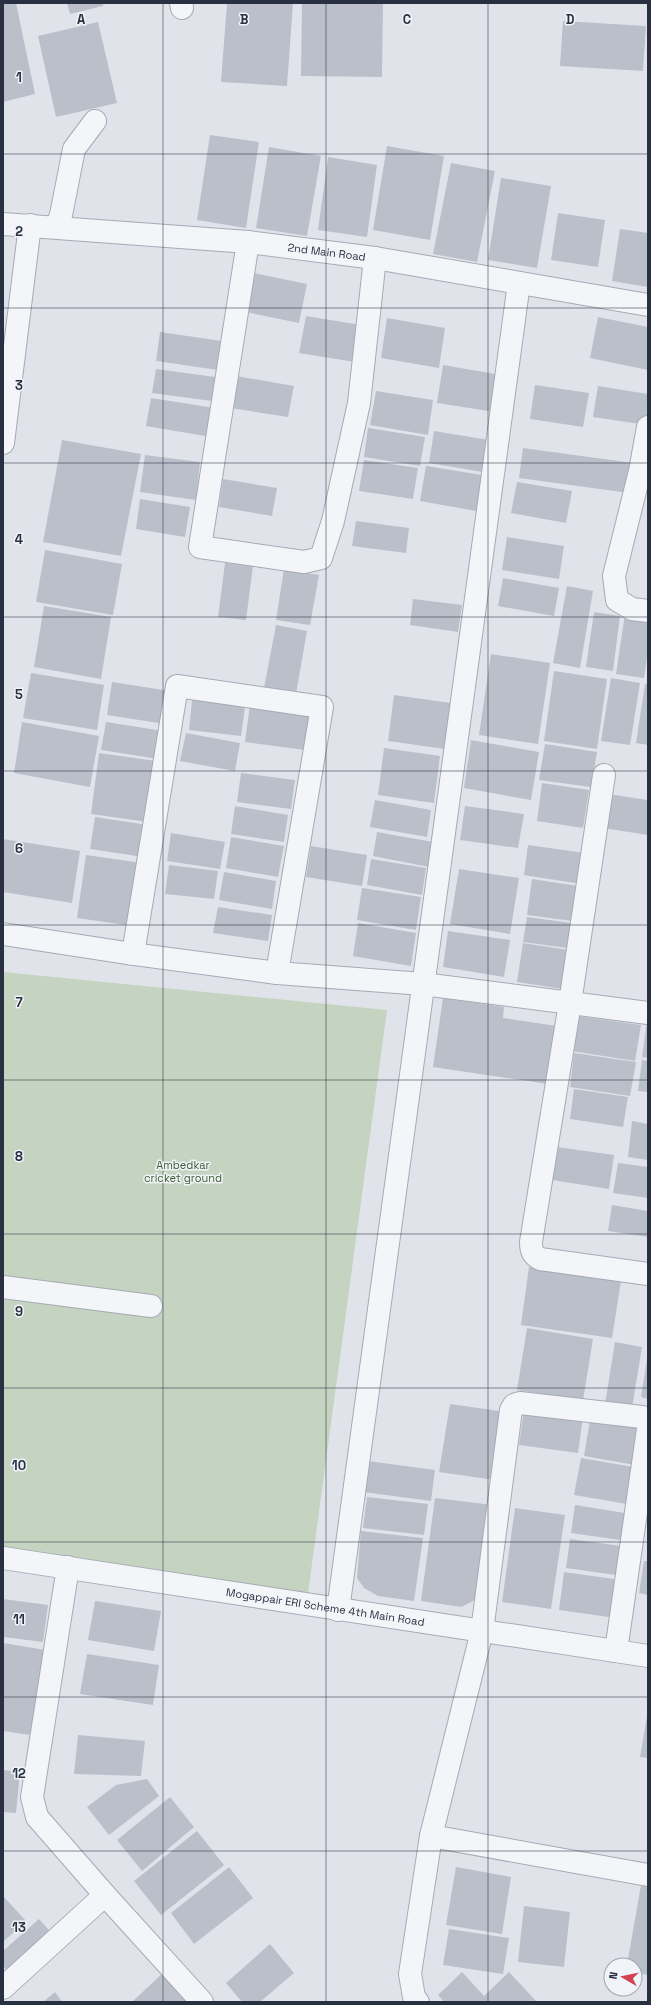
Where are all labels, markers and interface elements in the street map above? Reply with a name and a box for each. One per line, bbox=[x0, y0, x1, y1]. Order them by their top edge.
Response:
text: A bbox=[77, 11, 86, 28]
text: B bbox=[240, 11, 249, 28]
text: C bbox=[403, 11, 411, 28]
text: D bbox=[566, 11, 575, 28]
text: 1 bbox=[16, 69, 22, 86]
text: 2 bbox=[15, 223, 23, 240]
street label: 2nd Main Road bbox=[287, 240, 367, 264]
text: 3 bbox=[15, 377, 23, 394]
text: 4 bbox=[15, 531, 23, 548]
text: 5 bbox=[15, 686, 23, 703]
text: 6 bbox=[15, 840, 23, 857]
text: 7 bbox=[15, 994, 23, 1011]
text: 8 bbox=[15, 1148, 23, 1165]
park label: Ambedkar cricket ground bbox=[144, 1158, 222, 1185]
text: 9 bbox=[15, 1303, 23, 1320]
text: 10 bbox=[12, 1457, 26, 1474]
street label: Mogappair ERI Scheme 4th Main Road bbox=[225, 1585, 426, 1629]
text: 11 bbox=[13, 1611, 25, 1628]
text: 12 bbox=[12, 1765, 26, 1782]
text: 13 bbox=[12, 1919, 26, 1936]
north arrow bbox=[603, 1957, 643, 1997]
text: N bbox=[606, 1971, 621, 1980]

